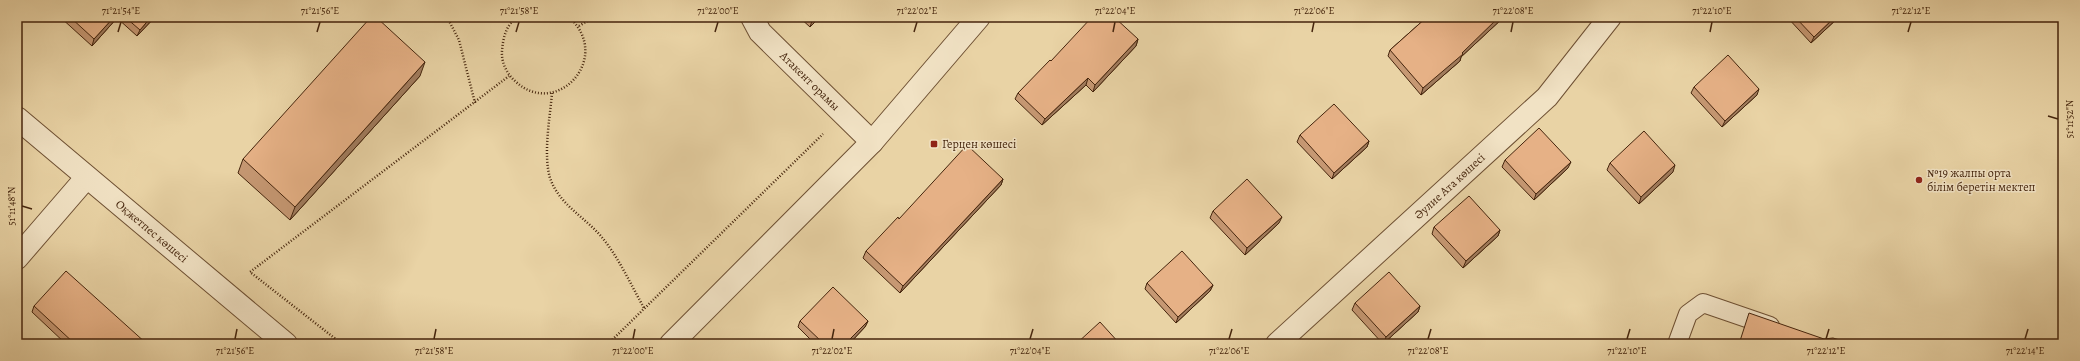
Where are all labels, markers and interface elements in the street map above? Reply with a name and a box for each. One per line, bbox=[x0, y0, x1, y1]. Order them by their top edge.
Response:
text: 71°21'54"E bbox=[102, 4, 140, 17]
text: 71°21'56"E bbox=[301, 4, 339, 17]
text: 71°21'58"E bbox=[500, 4, 538, 17]
text: 71°22'00"E bbox=[697, 4, 739, 17]
text: 71°22'02"E bbox=[897, 4, 938, 17]
text: 71°22'04"E bbox=[1095, 4, 1135, 17]
text: 71°22'06"E bbox=[1294, 4, 1334, 17]
text: 71°22'08"E bbox=[1493, 4, 1534, 17]
text: 71°22'10"E bbox=[1692, 4, 1732, 17]
text: 71°22'12"E bbox=[1892, 4, 1931, 17]
street label: Атакент орамы bbox=[776, 47, 843, 114]
text: 51°11'52"N bbox=[2063, 100, 2076, 138]
place label: Герцен көшесі bbox=[942, 136, 1016, 152]
marker: Герцен көшесі bbox=[929, 139, 939, 149]
street label: Әулие Ата көшесі bbox=[1411, 149, 1489, 223]
place label: №19 жалпы орта білім беретін мектеп bbox=[1927, 165, 2036, 195]
marker: №19 жалпы орта білім беретін мектеп bbox=[1914, 175, 1924, 185]
text: 51°11'48"N bbox=[5, 187, 18, 225]
street label: Оқжетпес көшесі bbox=[112, 196, 191, 266]
text: 71°21'56"E bbox=[216, 344, 254, 357]
text: 71°21'58"E bbox=[415, 344, 453, 357]
text: 71°22'00"E bbox=[612, 344, 654, 357]
text: 71°22'02"E bbox=[812, 344, 853, 357]
text: 71°22'04"E bbox=[1010, 344, 1050, 357]
text: 71°22'06"E bbox=[1209, 344, 1249, 357]
text: 71°22'08"E bbox=[1408, 344, 1449, 357]
text: 71°22'10"E bbox=[1607, 344, 1647, 357]
text: 71°22'12"E bbox=[1807, 344, 1846, 357]
text: 71°22'14"E bbox=[2006, 344, 2044, 357]

